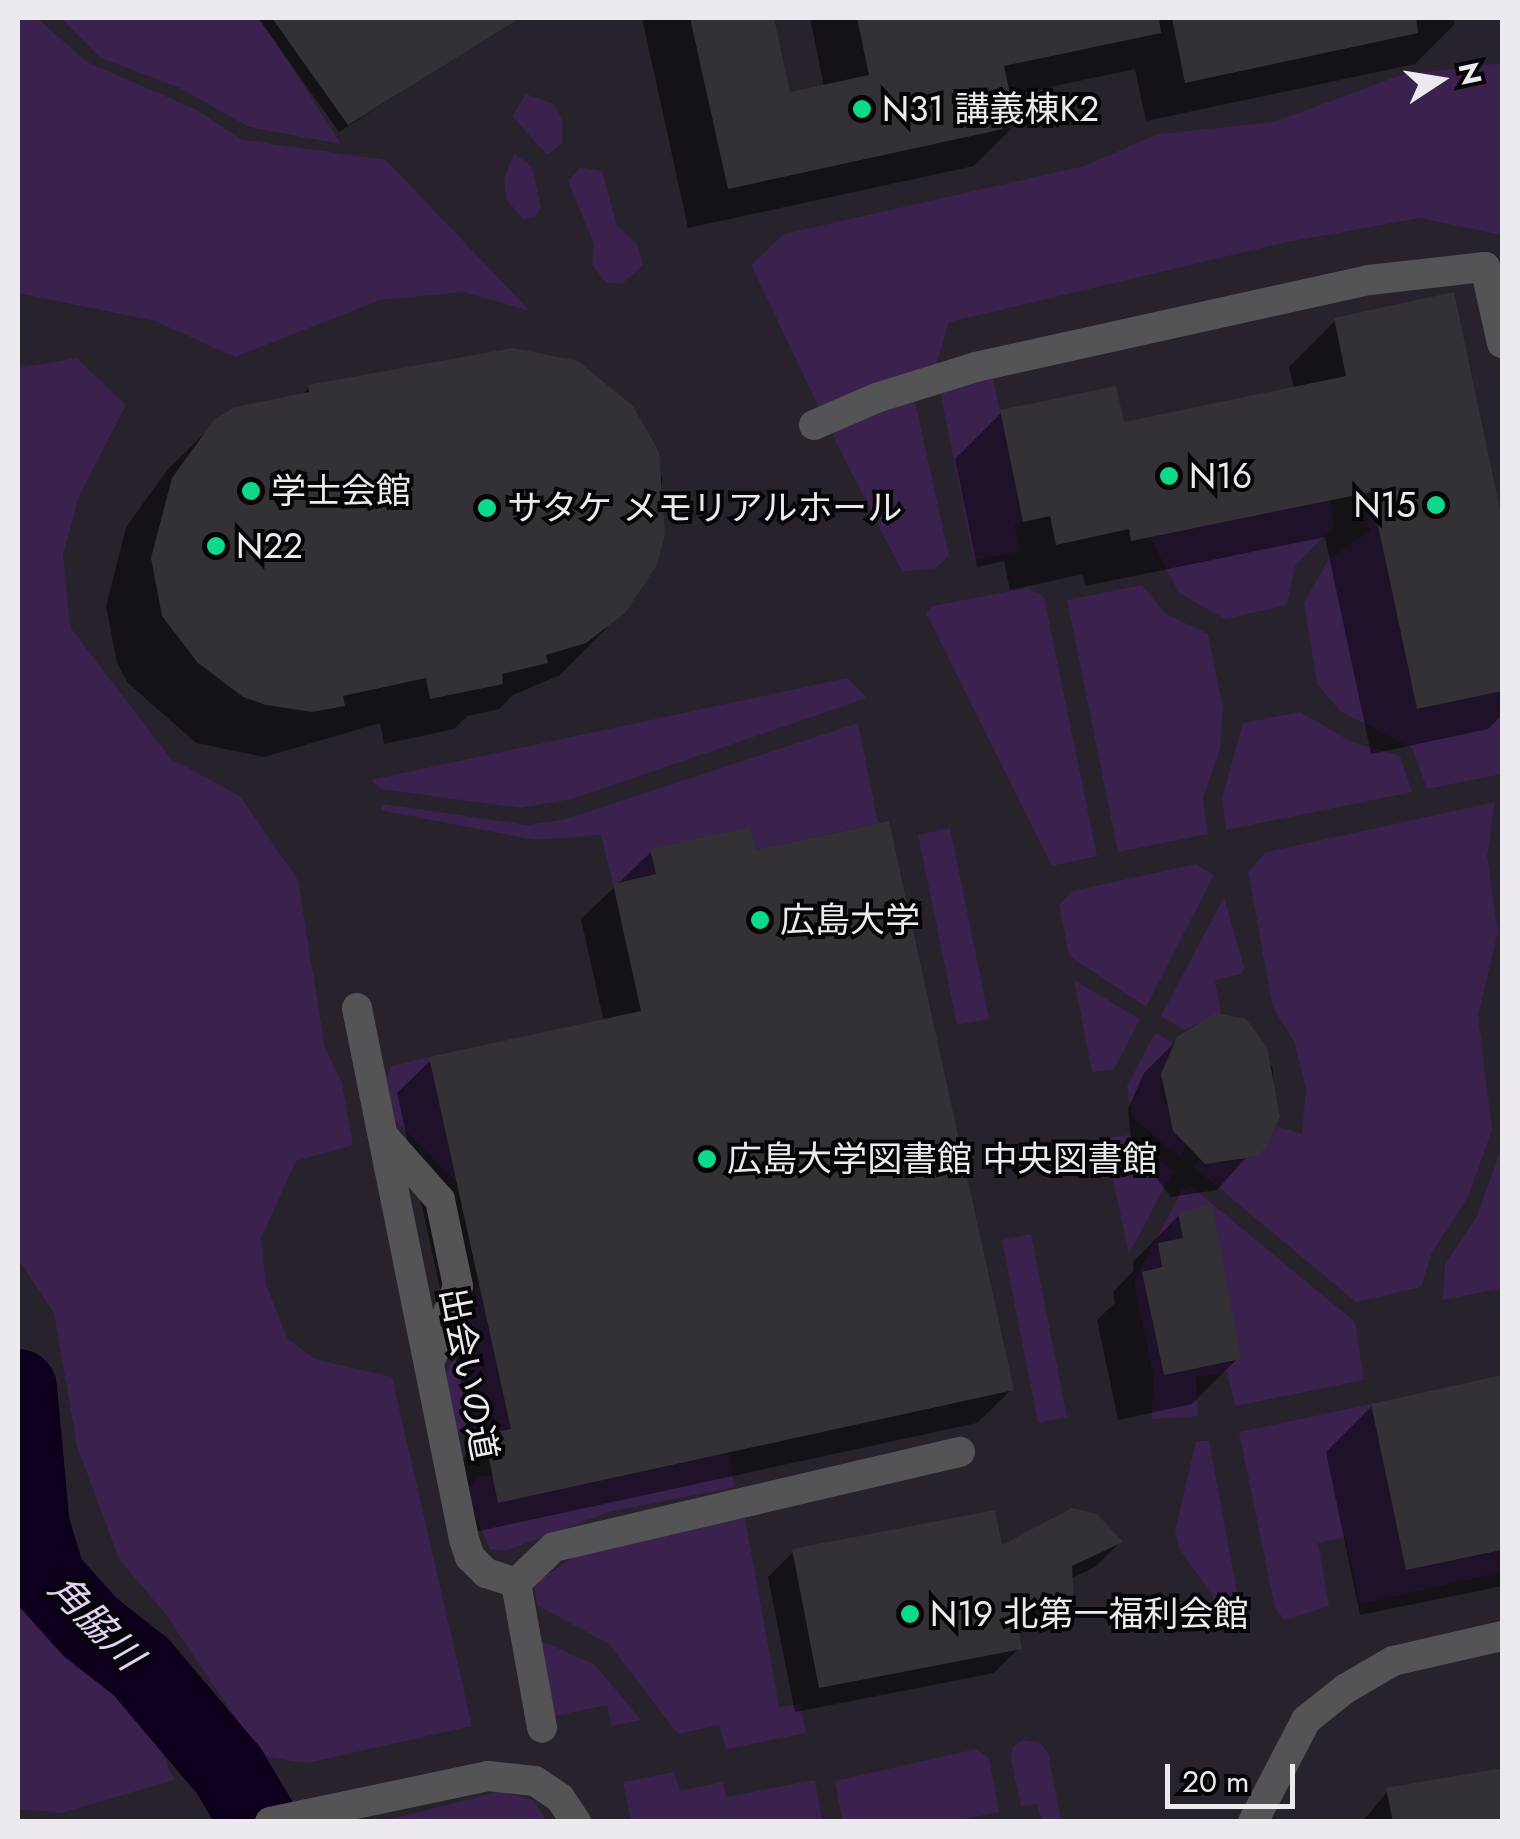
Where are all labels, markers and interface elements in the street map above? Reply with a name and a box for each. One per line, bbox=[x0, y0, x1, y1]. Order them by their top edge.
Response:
north arrow bbox=[1390, 30, 1490, 130]
text: N bbox=[1447, 59, 1492, 89]
place label: N31 講義棟K2 bbox=[882, 88, 1099, 130]
marker: N31 講義棟K2 bbox=[851, 98, 873, 120]
place label: N16 bbox=[1189, 455, 1252, 497]
marker: N16 bbox=[1158, 465, 1180, 487]
place label: 学士会館 bbox=[271, 470, 411, 512]
marker: 学士会館 bbox=[240, 480, 262, 502]
place label: N15 bbox=[1353, 484, 1416, 526]
place label: サタケ メモリアルホール bbox=[507, 487, 902, 529]
marker: N15 bbox=[1425, 494, 1447, 516]
marker: サタケ メモリアルホール bbox=[476, 497, 498, 519]
place label: N22 bbox=[236, 525, 303, 567]
marker: N22 bbox=[205, 535, 227, 557]
place label: 広島大学 bbox=[780, 899, 920, 941]
marker: 広島大学 bbox=[749, 909, 771, 931]
place label: 広島大学図書館 中央図書館 bbox=[727, 1138, 1157, 1180]
marker: 広島大学図書館 中央図書館 bbox=[696, 1148, 718, 1170]
street label: 出会いの道 bbox=[432, 1284, 506, 1464]
water label: 角脇川 bbox=[40, 1565, 152, 1679]
place label: N19 北第一福利会館 bbox=[930, 1593, 1249, 1635]
marker: N19 北第一福利会館 bbox=[899, 1603, 921, 1625]
scale bar bbox=[1170, 1744, 1300, 1806]
text: 20 m bbox=[1182, 1760, 1249, 1803]

